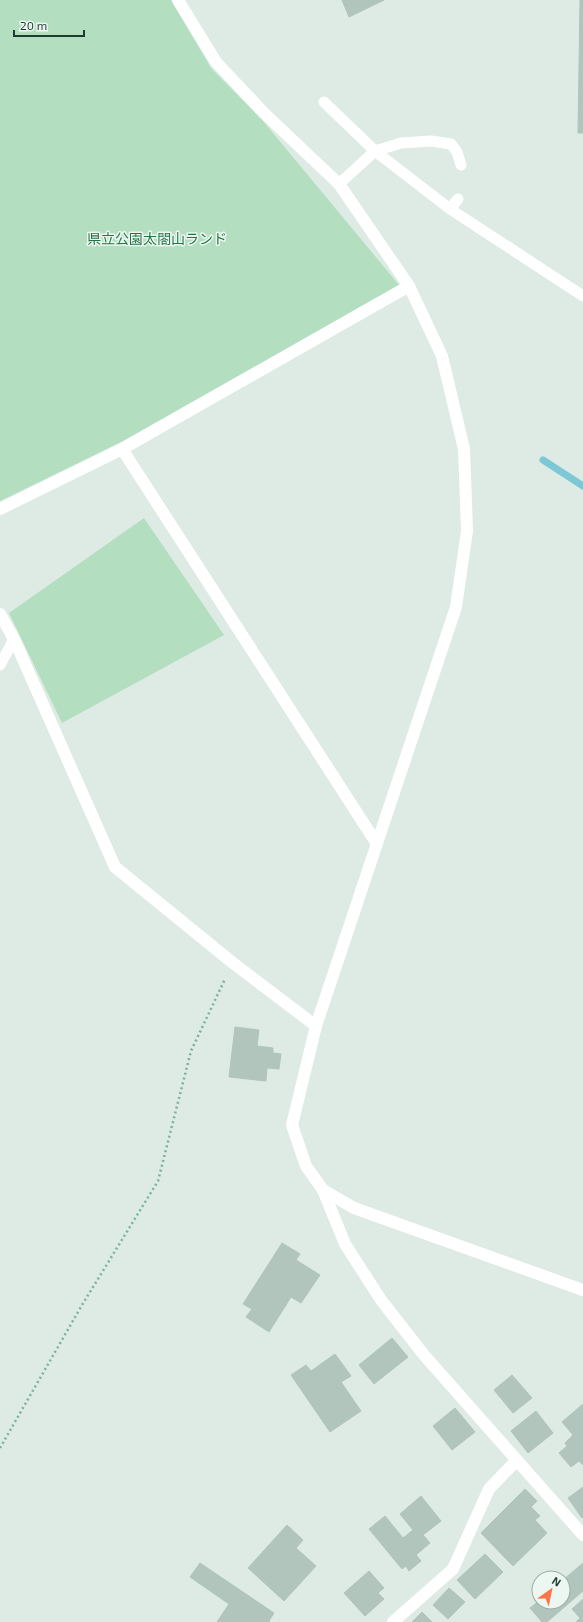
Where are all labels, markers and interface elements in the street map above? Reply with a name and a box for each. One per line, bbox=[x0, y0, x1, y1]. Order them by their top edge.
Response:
scale bar bbox=[14, 12, 84, 38]
text: 20 m bbox=[20, 18, 47, 32]
park label: 県立公園太閤山ランド bbox=[87, 230, 227, 247]
north arrow bbox=[531, 1570, 571, 1610]
text: N bbox=[550, 1574, 564, 1589]

